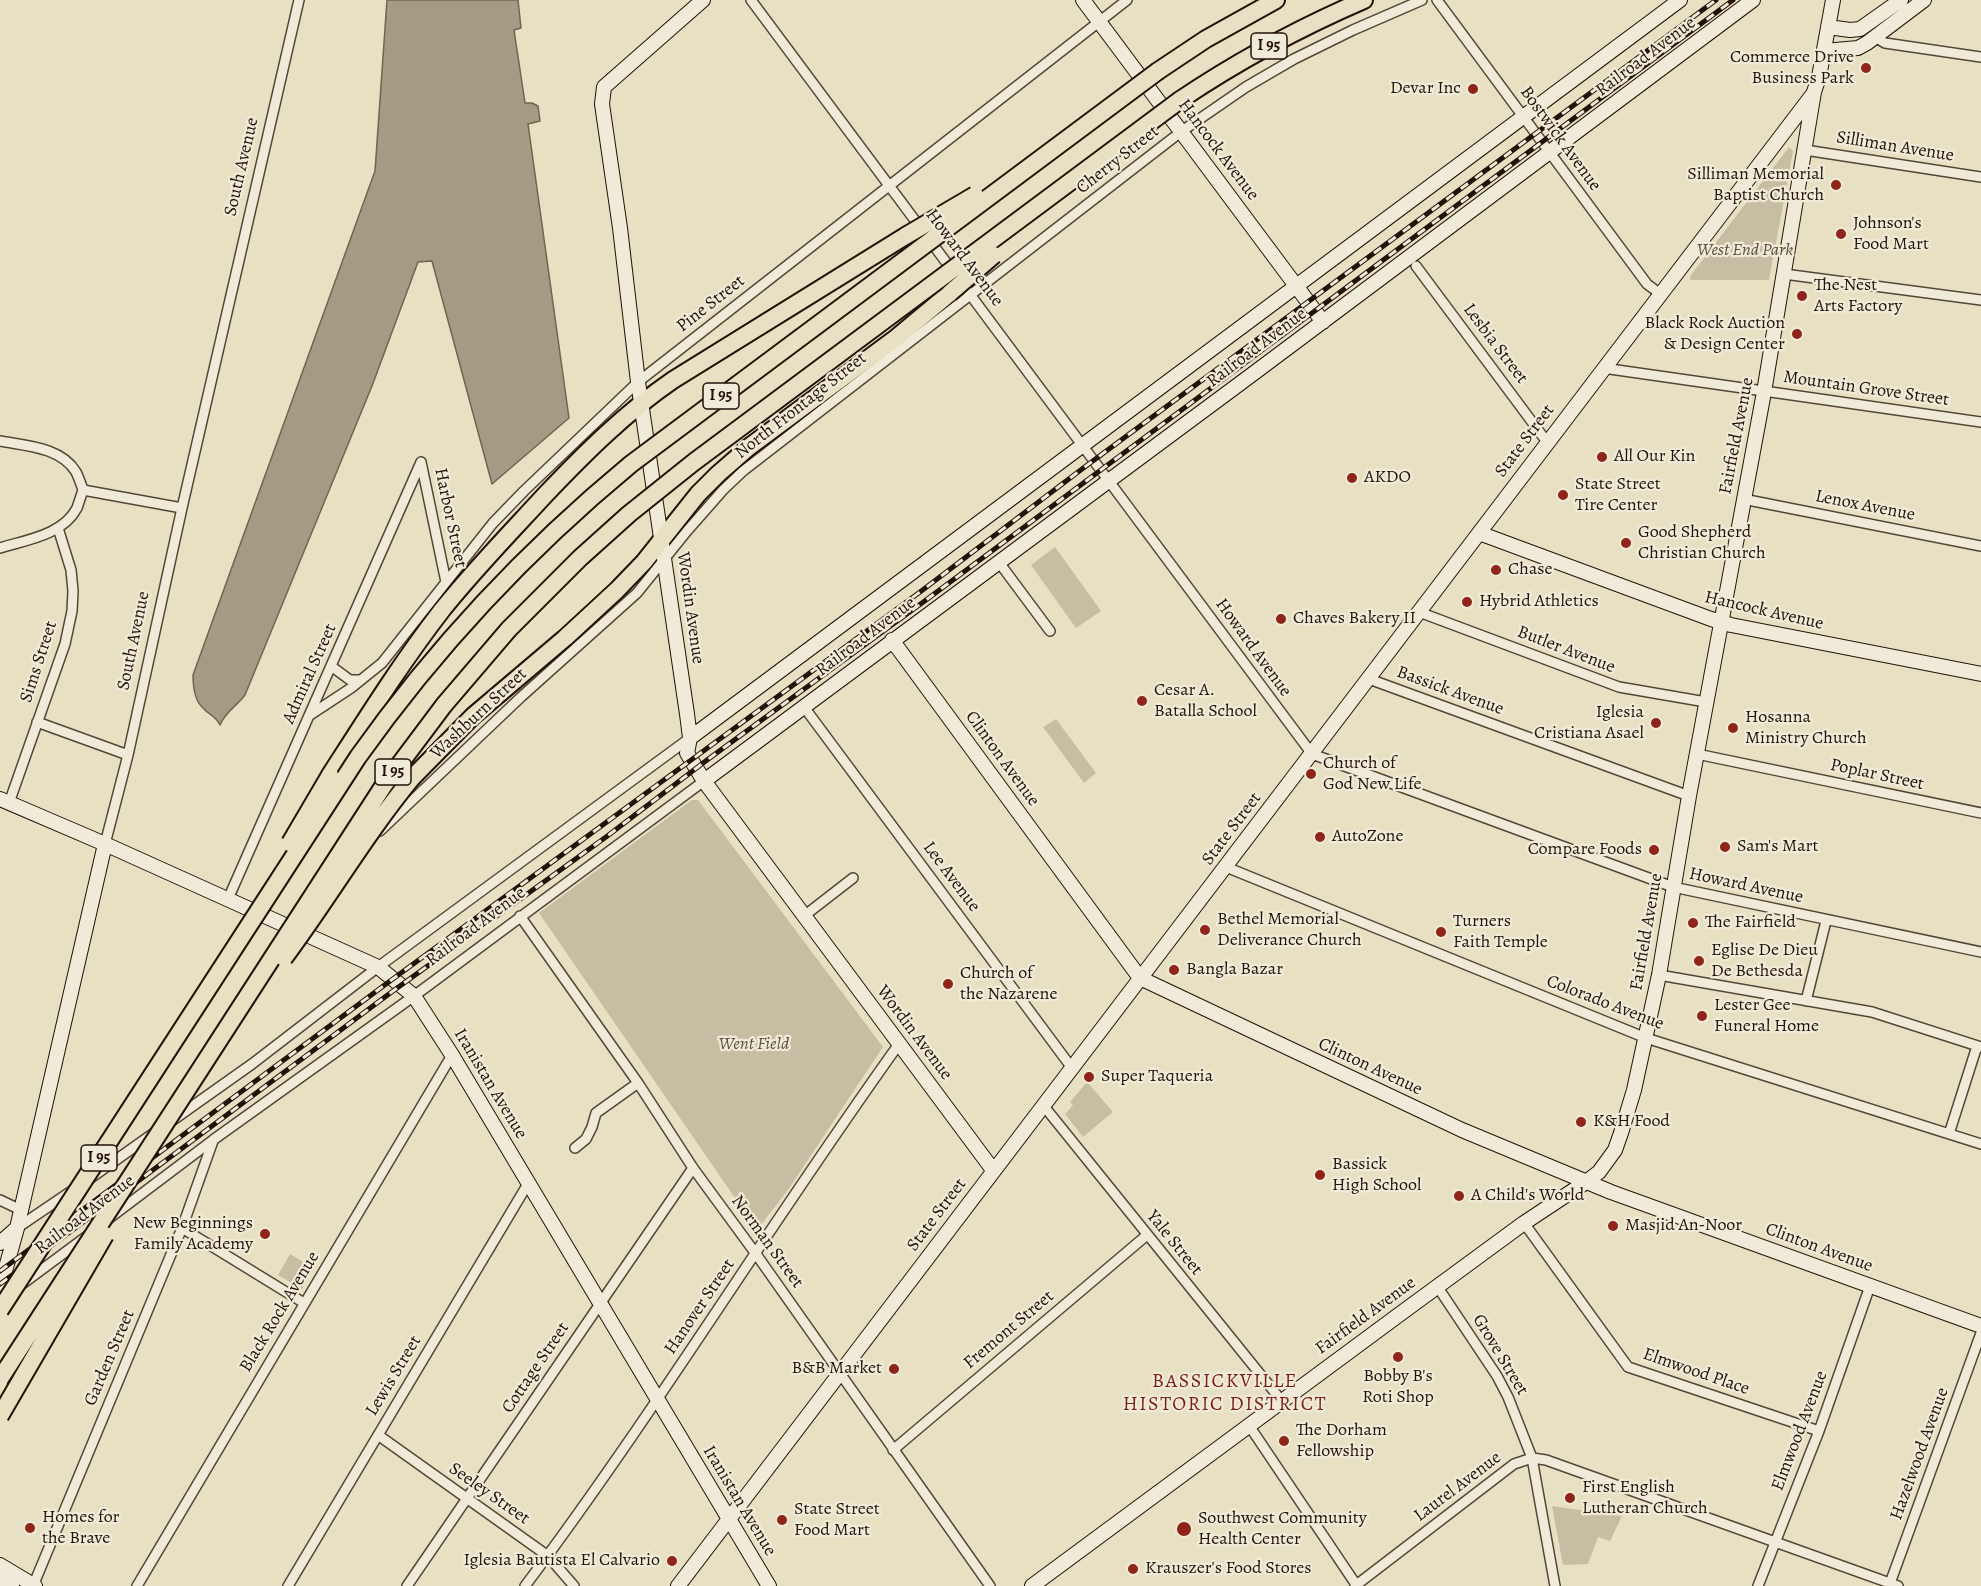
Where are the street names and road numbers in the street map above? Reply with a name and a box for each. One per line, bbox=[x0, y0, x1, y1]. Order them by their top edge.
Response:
street label: Railroad Avenue bbox=[1592, 12, 1700, 102]
road number: I 95 bbox=[1251, 33, 1287, 59]
street label: Bostwick Avenue bbox=[1515, 82, 1605, 196]
street label: Hancock Avenue bbox=[1173, 95, 1263, 205]
street label: South Avenue bbox=[220, 116, 264, 218]
street label: Cherry Street bbox=[1072, 121, 1164, 199]
street label: Silliman Avenue bbox=[1835, 127, 1955, 167]
street label: Howard Avenue bbox=[920, 205, 1008, 311]
street label: Pine Street bbox=[673, 271, 749, 337]
street label: Lesbia Street bbox=[1458, 300, 1532, 388]
street label: Railroad Avenue bbox=[1203, 303, 1311, 393]
street label: North Frontage Street bbox=[731, 348, 871, 464]
street label: Mountain Grove Street bbox=[1782, 367, 1950, 411]
street label: Fairfield Avenue bbox=[1715, 376, 1759, 496]
road number: I 95 bbox=[703, 383, 739, 409]
street label: State Street bbox=[1491, 400, 1559, 482]
street label: Harbor Street bbox=[429, 466, 471, 570]
street label: Lenox Avenue bbox=[1813, 486, 1917, 526]
street label: Wordin Avenue bbox=[671, 551, 709, 665]
street label: Hancock Avenue bbox=[1702, 587, 1826, 635]
street label: South Avenue bbox=[113, 590, 155, 692]
street label: Railroad Avenue bbox=[812, 592, 920, 682]
street label: Howard Avenue bbox=[1210, 595, 1296, 701]
street label: Sims Street bbox=[16, 618, 62, 706]
street label: Admiral Street bbox=[278, 621, 342, 727]
street label: Butler Avenue bbox=[1514, 621, 1618, 679]
street label: Bassick Avenue bbox=[1393, 662, 1507, 720]
street label: Washburn Street bbox=[426, 664, 532, 764]
street label: Clinton Avenue bbox=[960, 707, 1044, 811]
street label: Poplar Street bbox=[1828, 755, 1926, 795]
road number: I 95 bbox=[375, 759, 411, 785]
street label: State Street bbox=[1198, 788, 1266, 870]
street label: Lee Avenue bbox=[918, 838, 984, 916]
street label: Howard Avenue bbox=[1687, 863, 1805, 909]
street label: Fairfield Avenue bbox=[1626, 872, 1668, 992]
street label: Railroad Avenue bbox=[422, 882, 530, 972]
street label: Colorado Avenue bbox=[1543, 971, 1667, 1035]
street label: Wordin Avenue bbox=[871, 981, 957, 1085]
street label: Iranistan Avenue bbox=[449, 1025, 531, 1143]
street label: Clinton Avenue bbox=[1314, 1033, 1426, 1101]
road number: I 95 bbox=[81, 1145, 117, 1171]
street label: Railroad Avenue bbox=[31, 1170, 139, 1260]
street label: State Street bbox=[903, 1174, 971, 1256]
street label: Norman Street bbox=[726, 1191, 808, 1293]
street label: Yale Street bbox=[1141, 1206, 1207, 1280]
street label: Clinton Avenue bbox=[1762, 1219, 1876, 1277]
street label: Black Rock Avenue bbox=[236, 1248, 324, 1376]
street label: Hanover Street bbox=[660, 1255, 740, 1359]
street label: Fairfield Avenue bbox=[1312, 1272, 1420, 1360]
street label: Fremont Street bbox=[959, 1286, 1059, 1374]
street label: Garden Street bbox=[80, 1307, 140, 1409]
street label: Grove Street bbox=[1467, 1311, 1533, 1399]
street label: Cottage Street bbox=[498, 1318, 574, 1418]
street label: Lewis Street bbox=[362, 1332, 426, 1420]
street label: Elmwood Place bbox=[1640, 1344, 1752, 1400]
street label: Elmwood Avenue bbox=[1767, 1368, 1833, 1494]
street label: Hazelwood Avenue bbox=[1886, 1385, 1954, 1523]
street label: Iranistan Avenue bbox=[698, 1442, 780, 1560]
street label: Laurel Avenue bbox=[1410, 1447, 1506, 1527]
street label: Seeley Street bbox=[444, 1458, 534, 1530]

